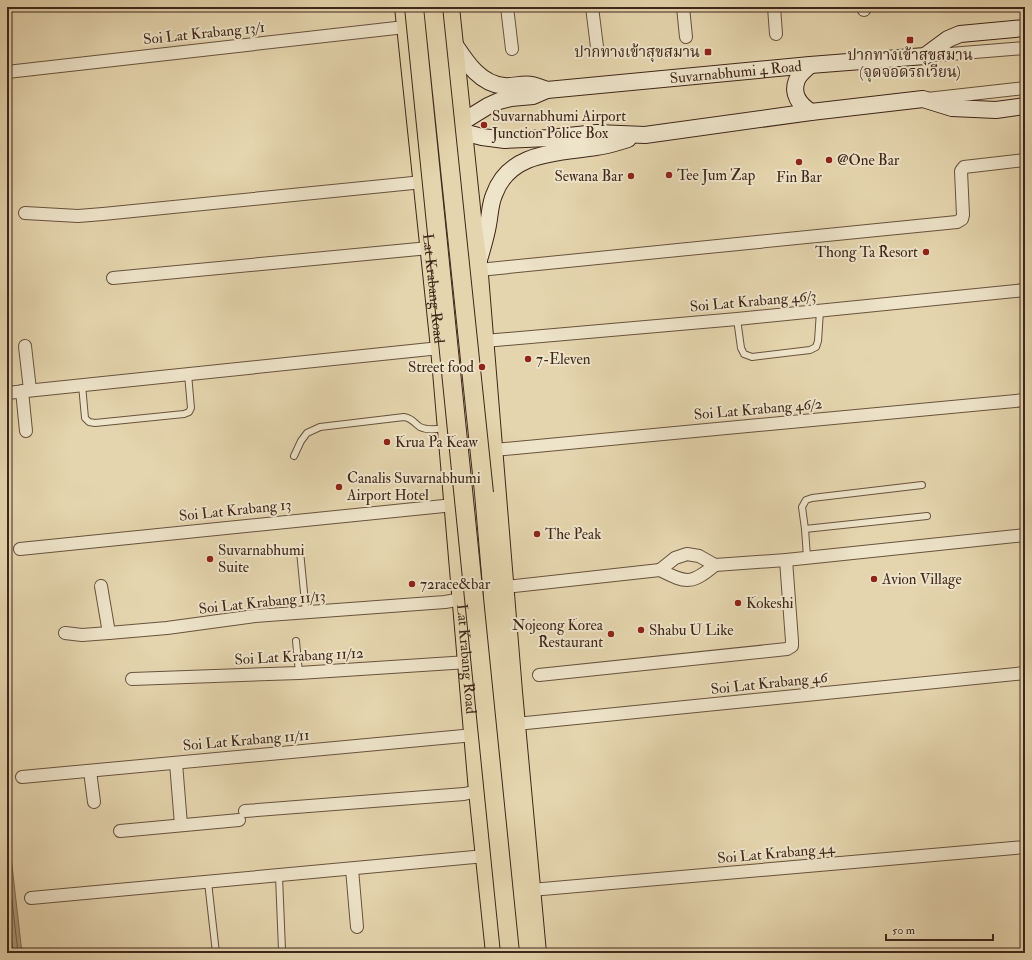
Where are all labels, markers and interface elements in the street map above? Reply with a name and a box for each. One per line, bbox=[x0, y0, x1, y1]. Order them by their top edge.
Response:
street label: Soi Lat Krabang 13/1 bbox=[142, 18, 266, 49]
marker: ปากทางเข้าสุขสมาน (จุดจอดรถเวียน) bbox=[905, 35, 915, 45]
place label: ปากทางเข้าสุขสมาน bbox=[574, 43, 700, 63]
place label: ปากทางเข้าสุขสมาน (จุดจอดรถเวียน) bbox=[847, 46, 973, 83]
marker: ปากทางเข้าสุขสมาน bbox=[703, 47, 713, 57]
street label: Suvarnabhumi 4 Road bbox=[669, 57, 803, 88]
place label: Suvarnabhumi Airport Junction Police Box bbox=[491, 107, 626, 144]
marker: Suvarnabhumi Airport Junction Police Box bbox=[479, 120, 489, 130]
place label: @One Bar bbox=[837, 151, 900, 170]
marker: @One Bar bbox=[824, 155, 834, 165]
marker: Fin Bar bbox=[794, 157, 804, 167]
place label: Tee Jum Zap bbox=[677, 166, 756, 186]
place label: Sewana Bar bbox=[554, 167, 623, 186]
place label: Fin Bar bbox=[776, 168, 822, 187]
marker: Tee Jum Zap bbox=[664, 170, 674, 180]
marker: Sewana Bar bbox=[626, 171, 636, 181]
street label: Lat Krabang Road bbox=[418, 233, 449, 345]
place label: Thong Ta Resort bbox=[815, 243, 918, 262]
marker: Thong Ta Resort bbox=[921, 247, 931, 257]
street label: Soi Lat Krabang 46/3 bbox=[689, 286, 817, 316]
place label: 7-Eleven bbox=[536, 350, 591, 369]
marker: 7-Eleven bbox=[523, 354, 533, 364]
place label: Street food bbox=[408, 358, 475, 377]
marker: Street food bbox=[477, 362, 487, 372]
street label: Soi Lat Krabang 46/2 bbox=[693, 394, 823, 425]
place label: Krua Pa Keaw bbox=[395, 433, 478, 452]
marker: Krua Pa Keaw bbox=[382, 437, 392, 447]
place label: Canalis Suvarnabhumi Airport Hotel bbox=[346, 469, 481, 506]
marker: Canalis Suvarnabhumi Airport Hotel bbox=[334, 482, 344, 492]
street label: Soi Lat Krabang 13 bbox=[178, 495, 292, 526]
place label: The Peak bbox=[545, 525, 601, 544]
marker: The Peak bbox=[532, 529, 542, 539]
place label: Suvarnabhumi Suite bbox=[218, 541, 305, 577]
marker: Suvarnabhumi Suite bbox=[205, 554, 215, 564]
place label: Avion Village bbox=[881, 570, 962, 589]
marker: Avion Village bbox=[869, 574, 879, 584]
place label: 72race&bar bbox=[420, 575, 491, 594]
marker: 72race&bar bbox=[407, 579, 417, 589]
street label: Soi Lat Krabang 11/13 bbox=[198, 586, 326, 619]
place label: Kokeshi bbox=[746, 594, 794, 613]
marker: Kokeshi bbox=[733, 598, 743, 608]
street label: Lat Krabang Road bbox=[452, 603, 480, 716]
place label: Nojeong Korea Restaurant bbox=[512, 616, 604, 652]
place label: Shabu U Like bbox=[649, 621, 733, 640]
marker: Shabu U Like bbox=[636, 625, 646, 635]
marker: Nojeong Korea Restaurant bbox=[606, 629, 616, 639]
street label: Soi Lat Krabang 11/12 bbox=[234, 644, 364, 669]
street label: Soi Lat Krabang 46 bbox=[710, 668, 830, 699]
street label: Soi Lat Krabang 11/11 bbox=[182, 725, 310, 755]
street label: Soi Lat Krabang 44 bbox=[716, 839, 837, 868]
scale bar bbox=[886, 916, 993, 942]
text: 50 m bbox=[892, 923, 916, 938]

